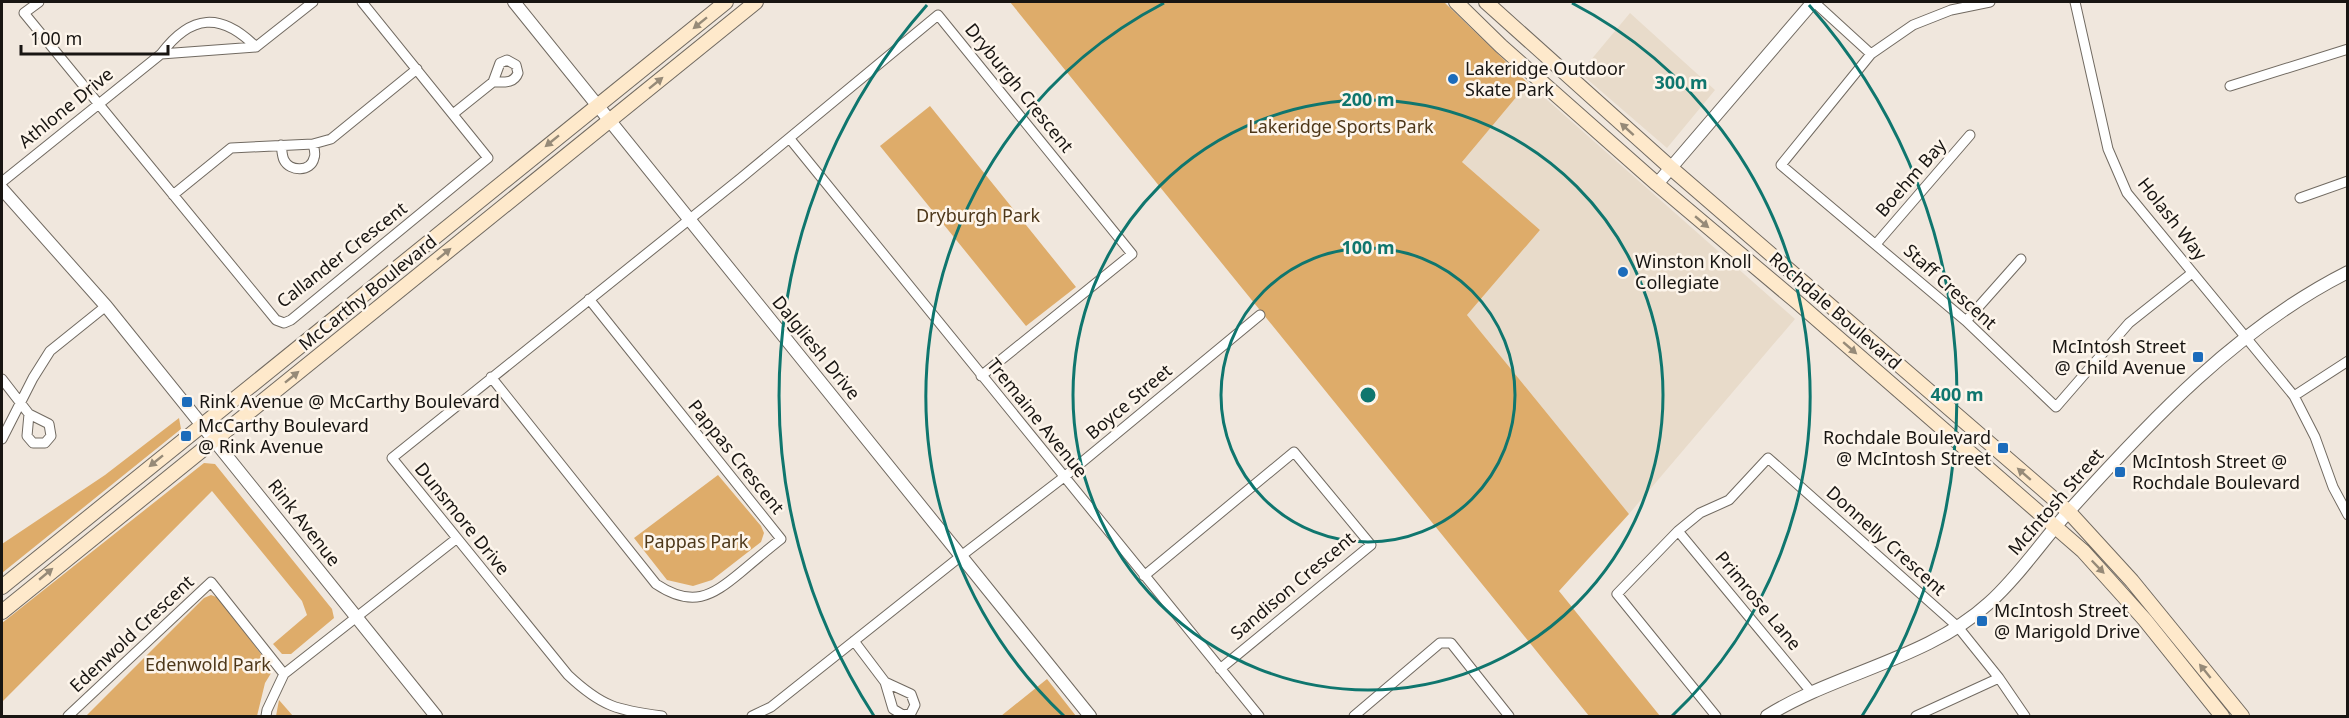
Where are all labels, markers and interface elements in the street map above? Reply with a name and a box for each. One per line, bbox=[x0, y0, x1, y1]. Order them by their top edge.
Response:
one-way arrow bbox=[692, 16, 708, 29]
scale bar bbox=[21, 18, 168, 56]
street label: Dryburgh Crescent bbox=[960, 18, 1080, 157]
text: 100 m bbox=[30, 26, 82, 50]
place label: Lakeridge Outdoor Skate Park bbox=[1465, 56, 1626, 101]
street label: Athlone Drive bbox=[13, 62, 118, 153]
text: 300 m bbox=[1654, 70, 1708, 94]
marker: Lakeridge Outdoor Skate Park bbox=[1446, 72, 1460, 86]
one-way arrow bbox=[648, 77, 663, 89]
text: 200 m bbox=[1341, 87, 1395, 111]
park label: Lakeridge Sports Park bbox=[1248, 114, 1434, 138]
one-way arrow bbox=[1620, 123, 1635, 136]
street label: Boehm Bay bbox=[1870, 132, 1951, 222]
one-way arrow bbox=[544, 135, 560, 148]
street label: Holash Way bbox=[2133, 172, 2213, 265]
street label: Callander Crescent bbox=[271, 196, 412, 313]
park label: Dryburgh Park bbox=[916, 203, 1040, 227]
one-way arrow bbox=[1694, 215, 1709, 228]
street label: McCarthy Boulevard bbox=[293, 229, 441, 355]
text: 100 m bbox=[1341, 235, 1395, 259]
street label: Staff Crescent bbox=[1899, 238, 2003, 335]
street label: Rochdale Boulevard bbox=[1764, 246, 1907, 374]
one-way arrow bbox=[436, 248, 452, 261]
place label: Winston Knoll Collegiate bbox=[1635, 249, 1752, 294]
marker: Winston Knoll Collegiate bbox=[1616, 265, 1630, 279]
street label: Dalgliesh Drive bbox=[767, 290, 866, 404]
place label: McIntosh Street @ Child Avenue bbox=[2052, 334, 2186, 379]
one-way arrow bbox=[1842, 342, 1858, 355]
marker: McIntosh Street @ Child Avenue bbox=[2191, 350, 2205, 364]
street label: Tremaine Avenue bbox=[982, 353, 1093, 482]
street label: Boyce Street bbox=[1080, 358, 1177, 444]
one-way arrow bbox=[284, 370, 300, 383]
text: 400 m bbox=[1930, 382, 1984, 406]
centre of rings bbox=[1358, 385, 1378, 405]
place label: Rink Avenue @ McCarthy Boulevard bbox=[199, 389, 500, 413]
street label: Pappas Crescent bbox=[683, 394, 791, 519]
marker: Rink Avenue @ McCarthy Boulevard bbox=[180, 395, 194, 409]
place label: McCarthy Boulevard @ Rink Avenue bbox=[198, 413, 369, 458]
place label: Rochdale Boulevard @ McIntosh Street bbox=[1823, 425, 1992, 470]
marker: McCarthy Boulevard @ Rink Avenue bbox=[179, 429, 193, 443]
marker: Rochdale Boulevard @ McIntosh Street bbox=[1996, 441, 2010, 455]
street label: McIntosh Street bbox=[2002, 442, 2109, 560]
place label: McIntosh Street @ Rochdale Boulevard bbox=[2132, 449, 2300, 494]
one-way arrow bbox=[148, 455, 164, 468]
street label: Dunsmore Drive bbox=[410, 457, 516, 580]
marker: McIntosh Street @ Rochdale Boulevard bbox=[2113, 465, 2127, 479]
one-way arrow bbox=[2016, 467, 2032, 480]
street label: Rink Avenue bbox=[263, 474, 346, 571]
street label: Donnelly Crescent bbox=[1822, 480, 1952, 601]
street label: Sandison Crescent bbox=[1225, 526, 1360, 644]
park label: Pappas Park bbox=[644, 529, 749, 553]
street label: Primrose Lane bbox=[1710, 546, 1807, 655]
one-way arrow bbox=[2091, 559, 2104, 574]
one-way arrow bbox=[38, 568, 53, 581]
street label: Edenwold Crescent bbox=[64, 569, 199, 697]
place label: McIntosh Street @ Marigold Drive bbox=[1994, 598, 2140, 643]
marker: McIntosh Street @ Marigold Drive bbox=[1975, 614, 1989, 628]
park label: Edenwold Park bbox=[145, 652, 271, 676]
one-way arrow bbox=[2199, 664, 2212, 679]

